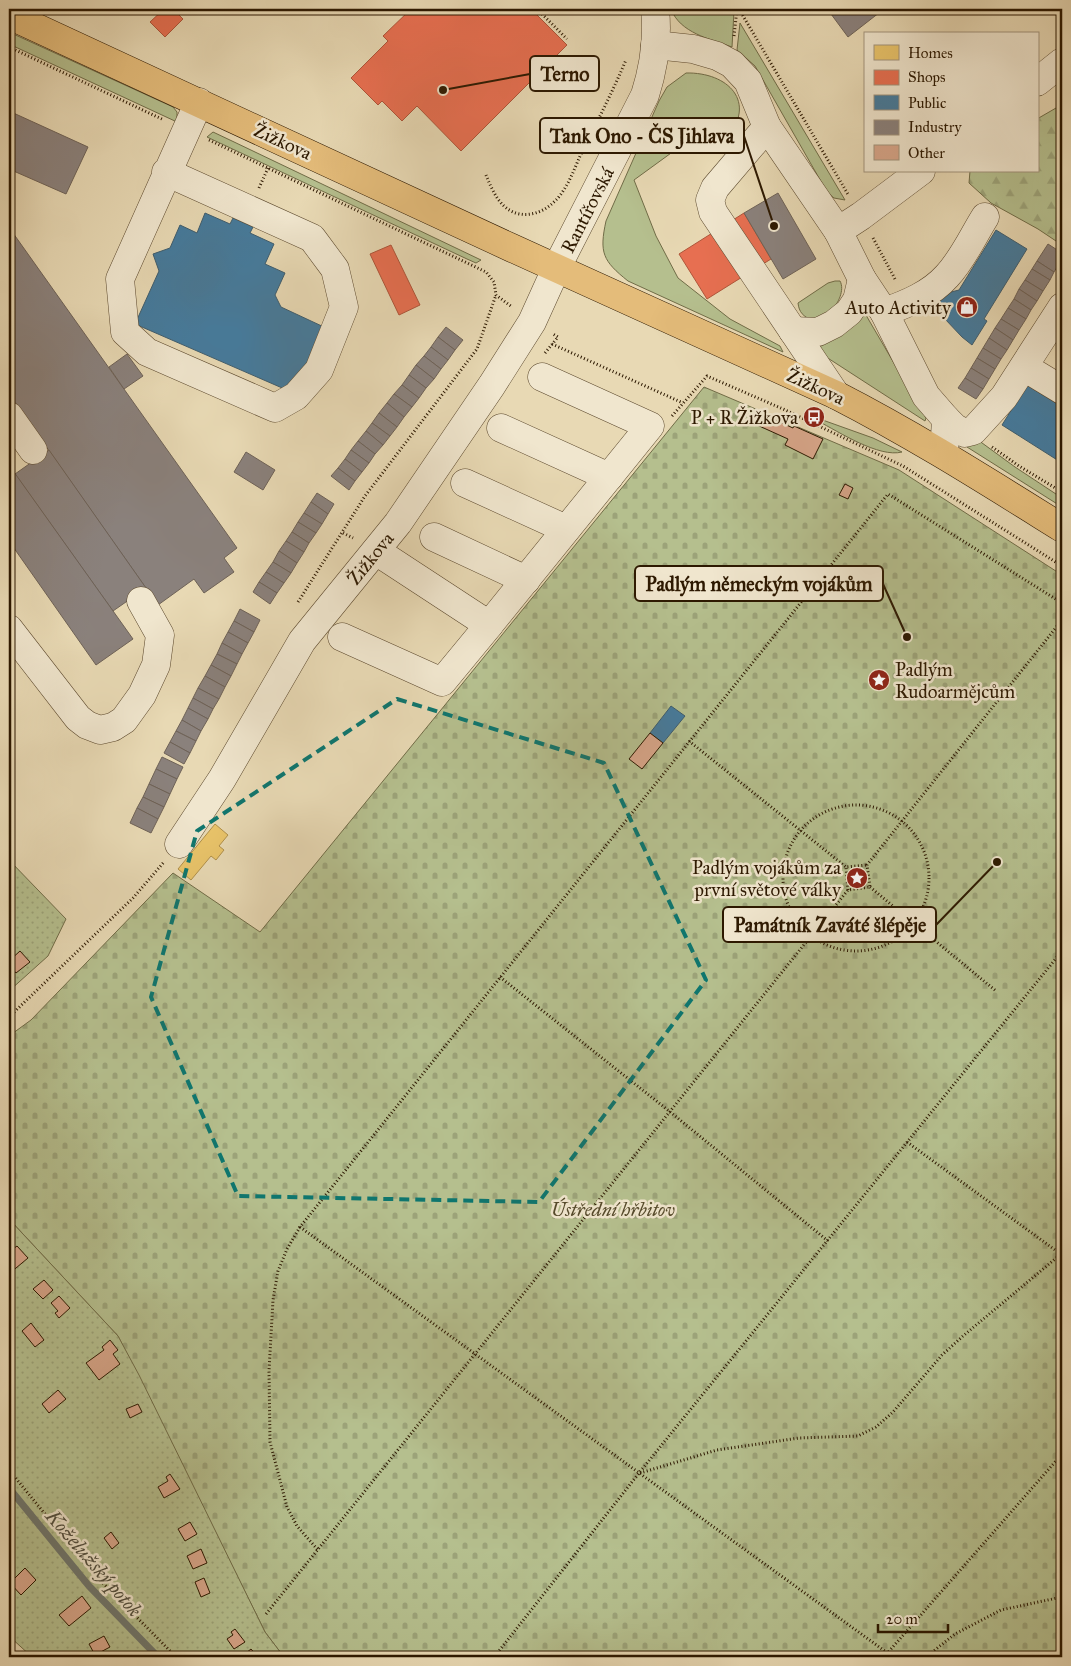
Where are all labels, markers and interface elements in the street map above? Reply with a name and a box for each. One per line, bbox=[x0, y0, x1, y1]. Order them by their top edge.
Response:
legend bbox=[864, 32, 1038, 172]
text: Homes bbox=[908, 44, 953, 62]
callout: Terno bbox=[530, 56, 599, 91]
text: Terno bbox=[540, 62, 589, 86]
text: Shops bbox=[908, 68, 946, 86]
text: Public bbox=[908, 94, 946, 112]
street label: Žižkova bbox=[250, 117, 317, 165]
callout: Tank Ono - ČS Jihlava bbox=[540, 118, 744, 153]
text: Industry bbox=[908, 118, 962, 136]
text: Tank Ono - ČS Jihlava bbox=[549, 122, 735, 150]
text: Other bbox=[908, 144, 945, 162]
street label: Rantířovská bbox=[556, 163, 619, 257]
shop icon: Auto Activity bbox=[955, 295, 979, 319]
place label: Auto Activity bbox=[844, 296, 952, 319]
street label: Žižkova bbox=[783, 362, 850, 410]
place label: P + R Žižkova bbox=[691, 405, 799, 429]
bus stop icon: P + R Žižkova bbox=[802, 405, 826, 429]
street label: Žižkova bbox=[341, 526, 399, 589]
callout: Padlým německým vojákům bbox=[635, 566, 883, 601]
text: Padlým německým vojákům bbox=[645, 572, 873, 597]
place label: Padlým Rudoarmějcům bbox=[895, 658, 1015, 703]
place icon: Padlým Rudoarmějcům bbox=[867, 668, 891, 692]
place label: Padlým vojákům za první světové války bbox=[692, 856, 842, 901]
place icon: Padlým vojákům za první světové války bbox=[845, 866, 869, 890]
callout: Památník Zaváté šlépěje bbox=[723, 907, 936, 942]
text: Památník Zaváté šlépěje bbox=[734, 913, 927, 938]
park label: Ústřední hřbitov bbox=[551, 1197, 675, 1221]
water label: Koželužský potok bbox=[40, 1504, 147, 1622]
scale bar bbox=[878, 1601, 948, 1633]
text: 20 m bbox=[886, 1610, 918, 1628]

